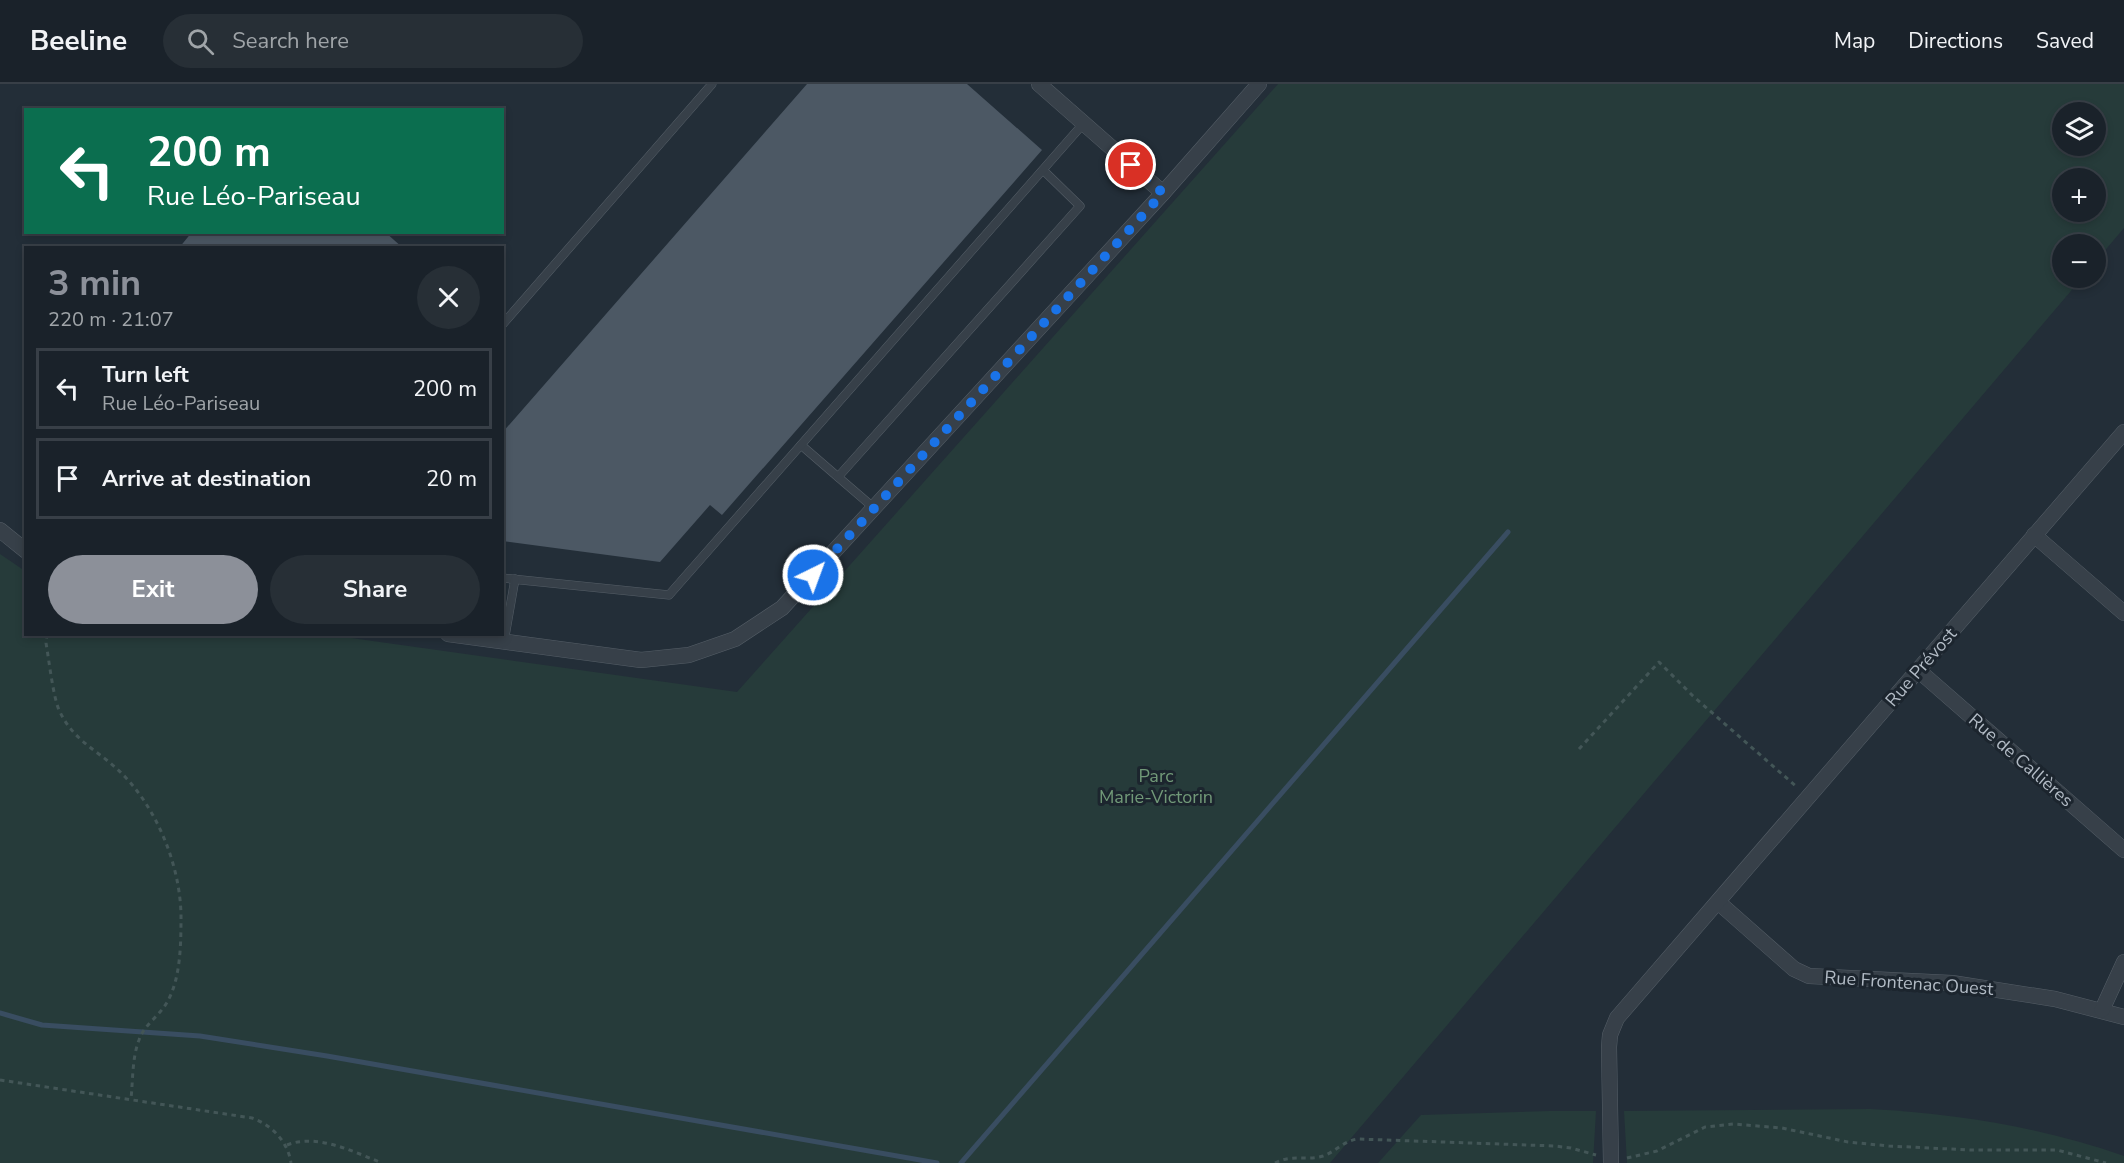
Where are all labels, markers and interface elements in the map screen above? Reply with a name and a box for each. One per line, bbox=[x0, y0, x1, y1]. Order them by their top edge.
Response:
search box bbox=[163, 14, 583, 68]
text: Beeline bbox=[30, 22, 127, 60]
icon: search bbox=[184, 25, 217, 58]
text: Search here bbox=[232, 26, 349, 56]
text: Map bbox=[1834, 27, 1875, 55]
text: Directions bbox=[1908, 27, 2003, 55]
text: Saved bbox=[2036, 27, 2094, 55]
map controls bbox=[2052, 102, 2106, 288]
button: layers bbox=[2052, 102, 2106, 156]
text: 200 m bbox=[147, 124, 271, 181]
icon: left bbox=[48, 132, 126, 210]
pin bbox=[1105, 139, 1156, 190]
icon: arrive bbox=[1114, 148, 1147, 181]
button: + bbox=[2052, 168, 2106, 222]
text: Rue Léo-Pariseau bbox=[147, 178, 361, 215]
button: − bbox=[2052, 234, 2106, 288]
text: 3 min bbox=[48, 259, 141, 308]
button: close bbox=[417, 266, 480, 329]
text: 220 m · 21:07 bbox=[48, 306, 174, 333]
text: Turn left bbox=[102, 360, 189, 390]
icon: left bbox=[51, 372, 84, 405]
text: 200 m bbox=[413, 374, 477, 404]
text: Rue Léo-Pariseau bbox=[102, 390, 260, 417]
icon: arrive bbox=[51, 462, 84, 495]
text: Arrive at destination bbox=[102, 464, 311, 494]
text: 20 m bbox=[426, 464, 477, 494]
position arrow bbox=[781, 543, 845, 607]
button: Exit bbox=[48, 555, 258, 624]
button: Share bbox=[270, 555, 480, 624]
street label: Rue Prévost bbox=[1880, 622, 1962, 712]
street label: Rue de Callières bbox=[1964, 708, 2078, 812]
park label: Parc Marie-Victorin bbox=[1099, 764, 1213, 809]
street label: Rue Frontenac Ouest bbox=[1824, 965, 1995, 1001]

